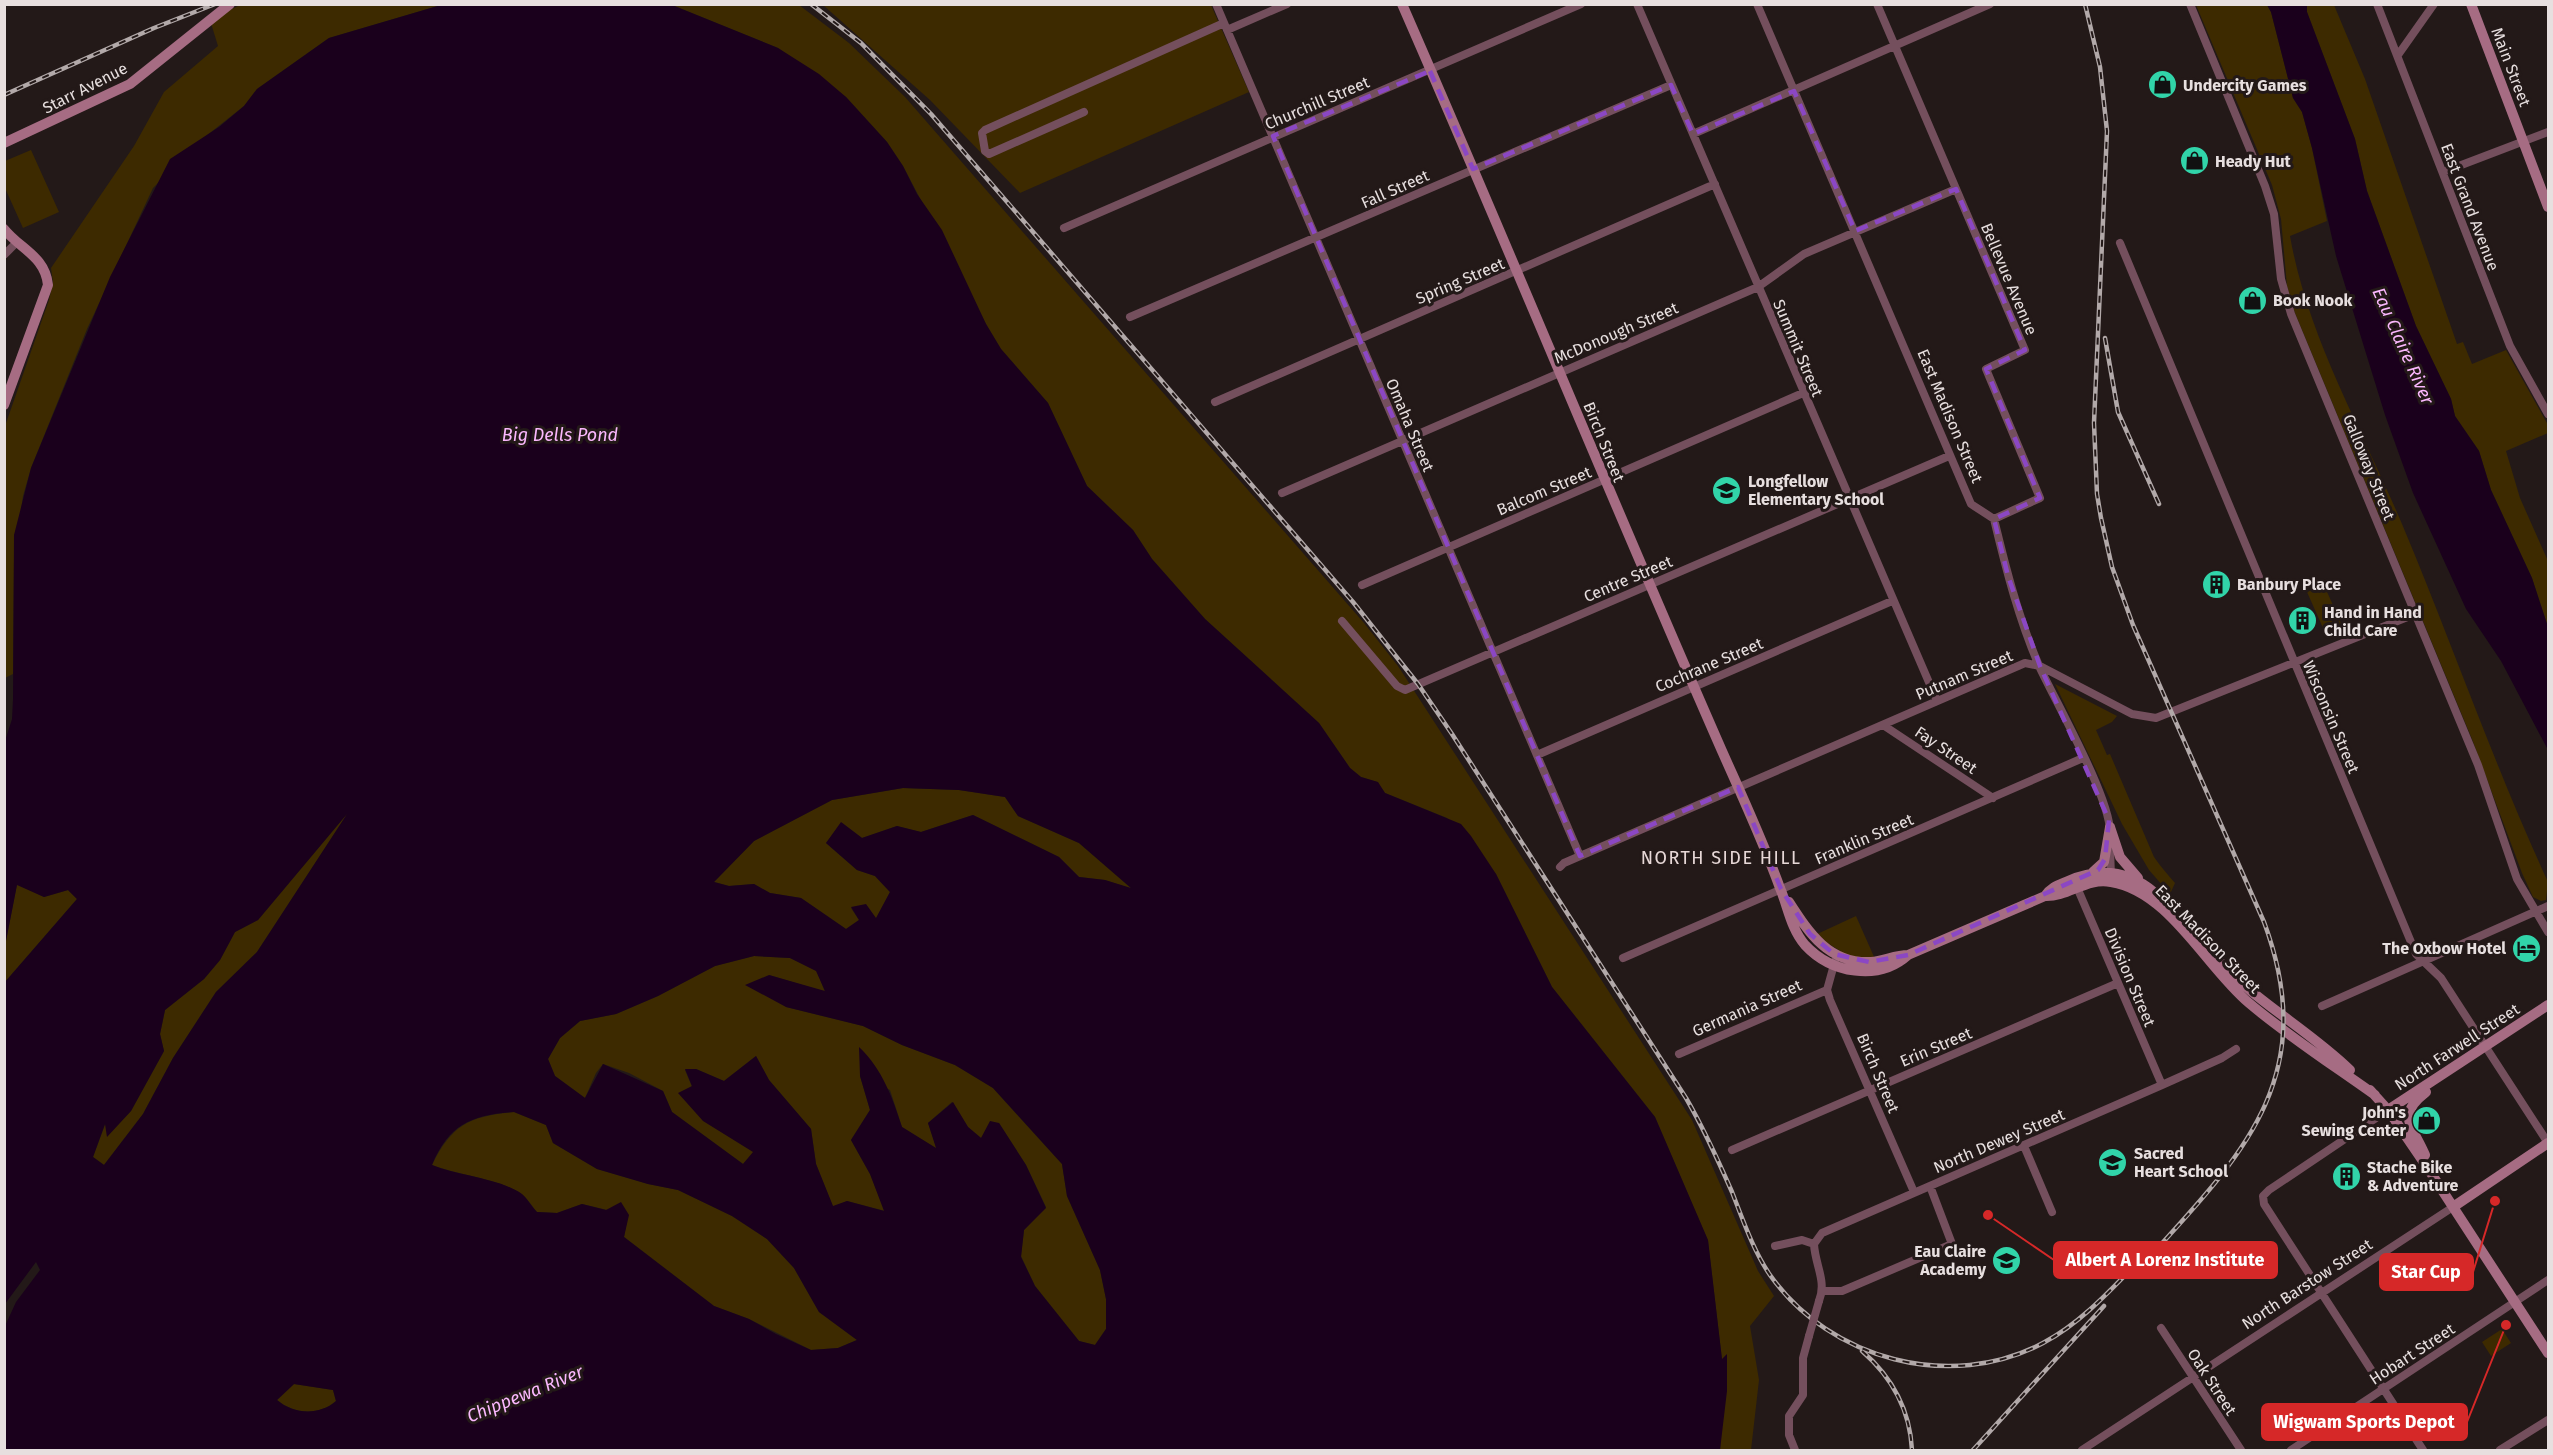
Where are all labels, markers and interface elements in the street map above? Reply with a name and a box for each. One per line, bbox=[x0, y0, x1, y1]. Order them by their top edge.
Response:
street label: Main Street bbox=[2487, 25, 2535, 109]
street label: Starr Avenue bbox=[39, 58, 131, 118]
shop icon: Undercity Games bbox=[2146, 69, 2178, 101]
street label: Churchill Street bbox=[1262, 72, 1372, 134]
place label: Undercity Games bbox=[2183, 76, 2307, 95]
street label: East Grand Avenue bbox=[2437, 141, 2503, 273]
shop icon: Heady Hut bbox=[2178, 145, 2210, 177]
place label: Heady Hut bbox=[2215, 152, 2292, 171]
street label: Fall Street bbox=[1358, 165, 1432, 212]
street label: Bellevue Avenue bbox=[1977, 220, 2041, 338]
street label: Spring Street bbox=[1413, 254, 1507, 308]
shop icon: Book Nook bbox=[2236, 284, 2268, 316]
water label: Eau Claire River bbox=[2367, 284, 2439, 409]
place label: Book Nook bbox=[2273, 291, 2352, 310]
street label: Summit Street bbox=[1769, 297, 1827, 399]
street label: McDonough Street bbox=[1551, 298, 1681, 368]
street label: East Madison Street bbox=[1913, 346, 1987, 486]
street label: Omaha Street bbox=[1382, 376, 1438, 475]
street label: Birch Street bbox=[1579, 399, 1629, 485]
street label: Galloway Street bbox=[2339, 411, 2399, 523]
water label: Big Dells Pond bbox=[502, 424, 619, 446]
street label: Balcom Street bbox=[1494, 462, 1594, 519]
place label: Longfellow Elementary School bbox=[1748, 472, 1884, 509]
school or university icon: Longfellow Elementary School bbox=[1711, 474, 1743, 506]
street label: Centre Street bbox=[1581, 552, 1675, 606]
building icon: Banbury Place bbox=[2200, 568, 2232, 600]
place label: Banbury Place bbox=[2237, 575, 2341, 594]
place label: Hand in Hand Child Care bbox=[2324, 603, 2422, 640]
building icon: Hand in Hand Child Care bbox=[2287, 605, 2319, 637]
street label: Cochrane Street bbox=[1652, 634, 1766, 696]
street label: Putnam Street bbox=[1913, 646, 2015, 704]
street label: Wisconsin Street bbox=[2299, 658, 2363, 776]
street label: Fay Street bbox=[1911, 722, 1981, 778]
street label: Franklin Street bbox=[1812, 810, 1916, 868]
district label: NORTH SIDE HILL bbox=[1641, 847, 1801, 869]
street label: East Madison Street bbox=[2151, 881, 2265, 997]
street label: Division Street bbox=[2101, 925, 2159, 1029]
hotel icon: The Oxbow Hotel bbox=[2511, 932, 2543, 964]
place label: The Oxbow Hotel bbox=[2382, 939, 2506, 958]
street label: Germania Street bbox=[1689, 975, 1805, 1041]
street label: North Farwell Street bbox=[2391, 999, 2523, 1094]
street label: Erin Street bbox=[1897, 1023, 1975, 1071]
street label: Birch Street bbox=[1853, 1030, 1903, 1116]
place label: John's Sewing Center bbox=[2302, 1103, 2407, 1140]
street label: North Dewey Street bbox=[1931, 1105, 2068, 1177]
shop icon: John's Sewing Center bbox=[2411, 1105, 2443, 1137]
place label: Sacred Heart School bbox=[2134, 1144, 2228, 1181]
school or university icon: Sacred Heart School bbox=[2097, 1146, 2129, 1178]
place label: Stache Bike & Adventure bbox=[2367, 1158, 2458, 1195]
building icon: Stache Bike & Adventure bbox=[2330, 1160, 2362, 1192]
street label: North Barstow Street bbox=[2238, 1235, 2376, 1333]
place label: Eau Claire Academy bbox=[1914, 1242, 1987, 1279]
callout: Albert A Lorenz Institute bbox=[2054, 1242, 2277, 1278]
school or university icon: Eau Claire Academy bbox=[1991, 1244, 2023, 1276]
text: Albert A Lorenz Institute bbox=[2065, 1249, 2265, 1271]
callout: Star Cup bbox=[2380, 1254, 2473, 1290]
text: Star Cup bbox=[2391, 1261, 2461, 1283]
street label: Hobart Street bbox=[2366, 1319, 2458, 1389]
street label: Oak Street bbox=[2183, 1345, 2241, 1419]
water label: Chippewa River bbox=[464, 1360, 588, 1427]
callout: Wigwam Sports Depot bbox=[2262, 1404, 2467, 1440]
text: Wigwam Sports Depot bbox=[2273, 1411, 2456, 1433]

